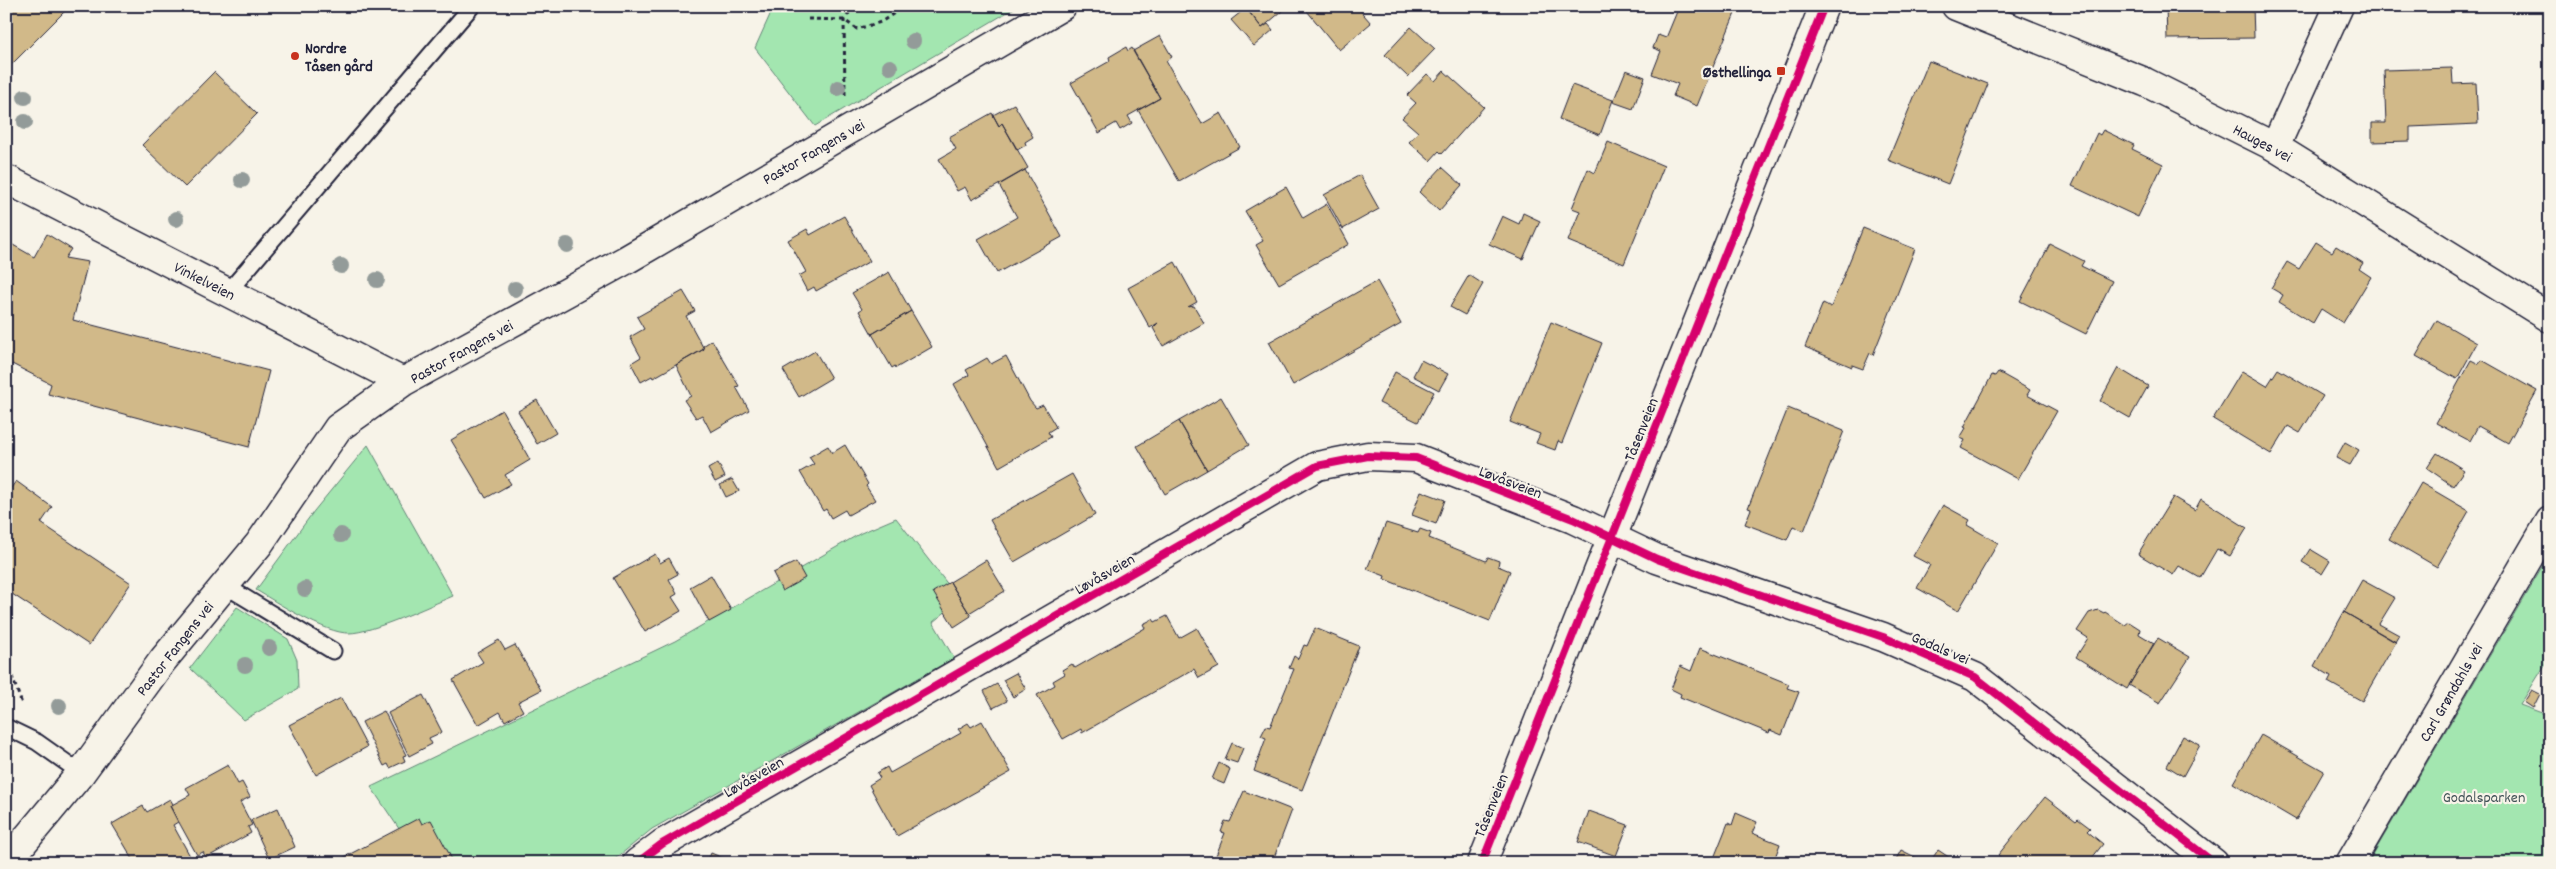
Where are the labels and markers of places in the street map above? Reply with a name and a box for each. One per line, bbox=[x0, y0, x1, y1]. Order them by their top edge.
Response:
place label: Nordre Tåsen gård bbox=[305, 38, 373, 79]
marker: Nordre Tåsen gård bbox=[289, 50, 301, 62]
place label: Østhellinga bbox=[1703, 62, 1772, 85]
marker: Østhellinga bbox=[1775, 65, 1787, 77]

